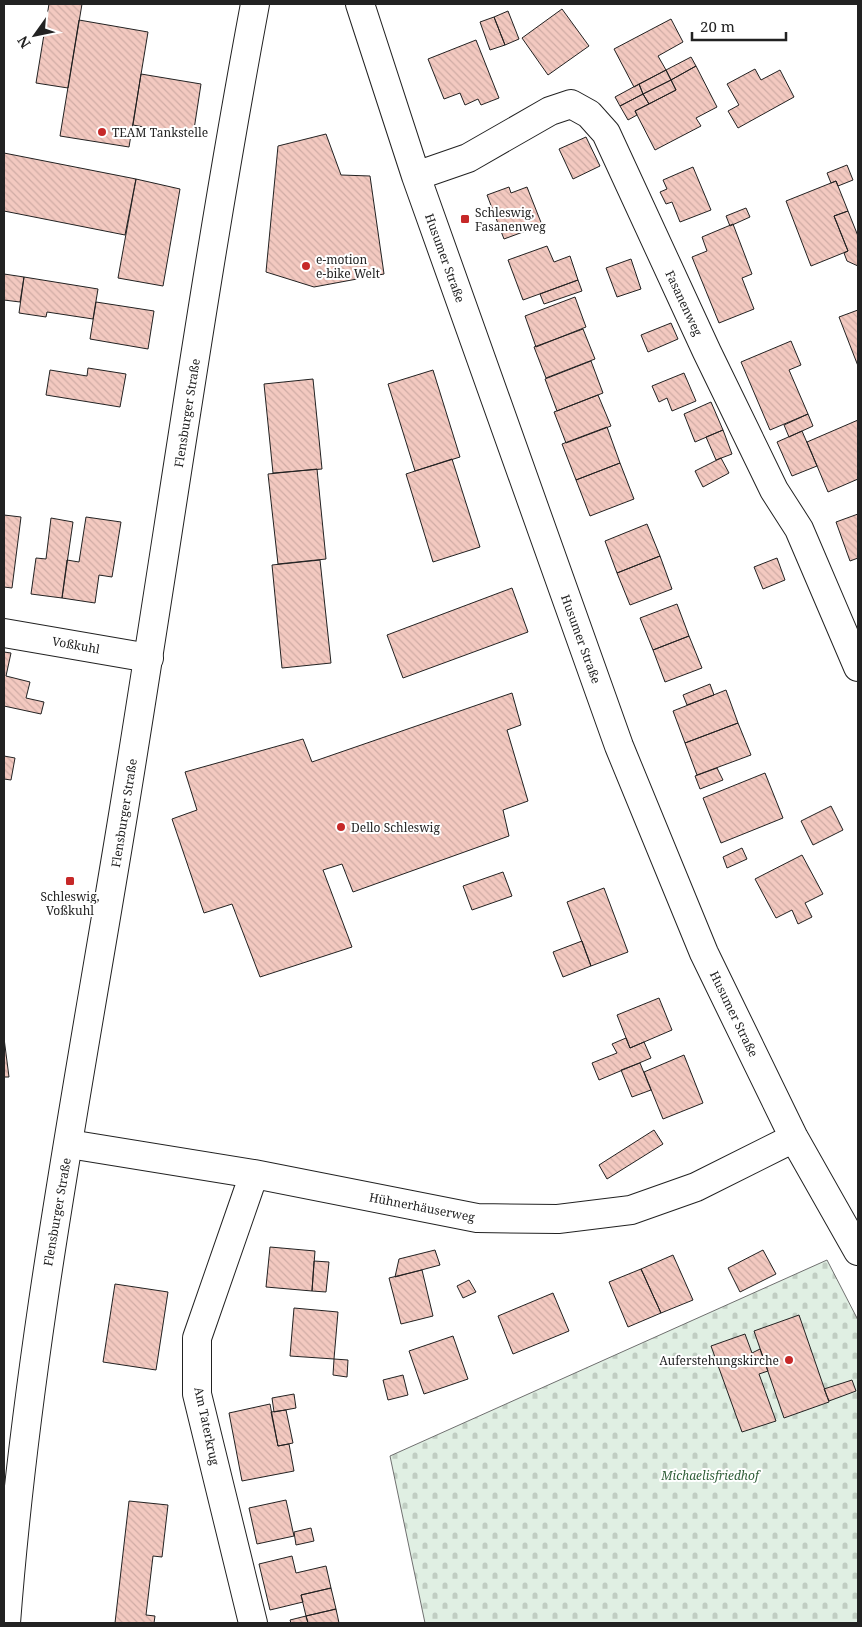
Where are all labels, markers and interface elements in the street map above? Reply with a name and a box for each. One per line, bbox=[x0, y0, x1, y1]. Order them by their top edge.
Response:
north arrow bbox=[10, 10, 60, 60]
scale bar bbox=[692, 10, 786, 42]
text: 20 m bbox=[700, 16, 735, 36]
text: N bbox=[13, 33, 35, 52]
place label: TEAM Tankstelle bbox=[112, 124, 208, 141]
marker: TEAM Tankstelle bbox=[96, 126, 108, 138]
place label: Schleswig, Fasanenweg bbox=[475, 204, 546, 235]
street label: Husumer Straße bbox=[421, 211, 469, 305]
marker: Schleswig, Fasanenweg bbox=[459, 213, 471, 225]
place label: e-motion e-bike Welt bbox=[316, 251, 380, 282]
marker: e-motion e-bike Welt bbox=[300, 260, 312, 272]
street label: Fasanenweg bbox=[661, 267, 707, 339]
street label: Flensburger Straße bbox=[170, 357, 204, 469]
street label: Husumer Straße bbox=[557, 592, 605, 686]
street label: Voßkuhl bbox=[51, 632, 101, 658]
street label: Flensburger Straße bbox=[107, 757, 141, 869]
place label: Dello Schleswig bbox=[351, 819, 440, 836]
marker: Dello Schleswig bbox=[335, 821, 347, 833]
marker: Schleswig, Voßkuhl bbox=[64, 875, 76, 887]
place label: Schleswig, Voßkuhl bbox=[40, 888, 100, 919]
street label: Husumer Straße bbox=[706, 968, 762, 1060]
street label: Flensburger Straße bbox=[39, 1156, 75, 1268]
street label: Hühnerhäuserweg bbox=[368, 1188, 477, 1226]
place label: Auferstehungskirche bbox=[659, 1352, 779, 1369]
marker: Auferstehungskirche bbox=[783, 1354, 795, 1366]
street label: Am Taterkrug bbox=[190, 1385, 224, 1467]
park label: Michaelisfriedhof bbox=[660, 1467, 761, 1484]

